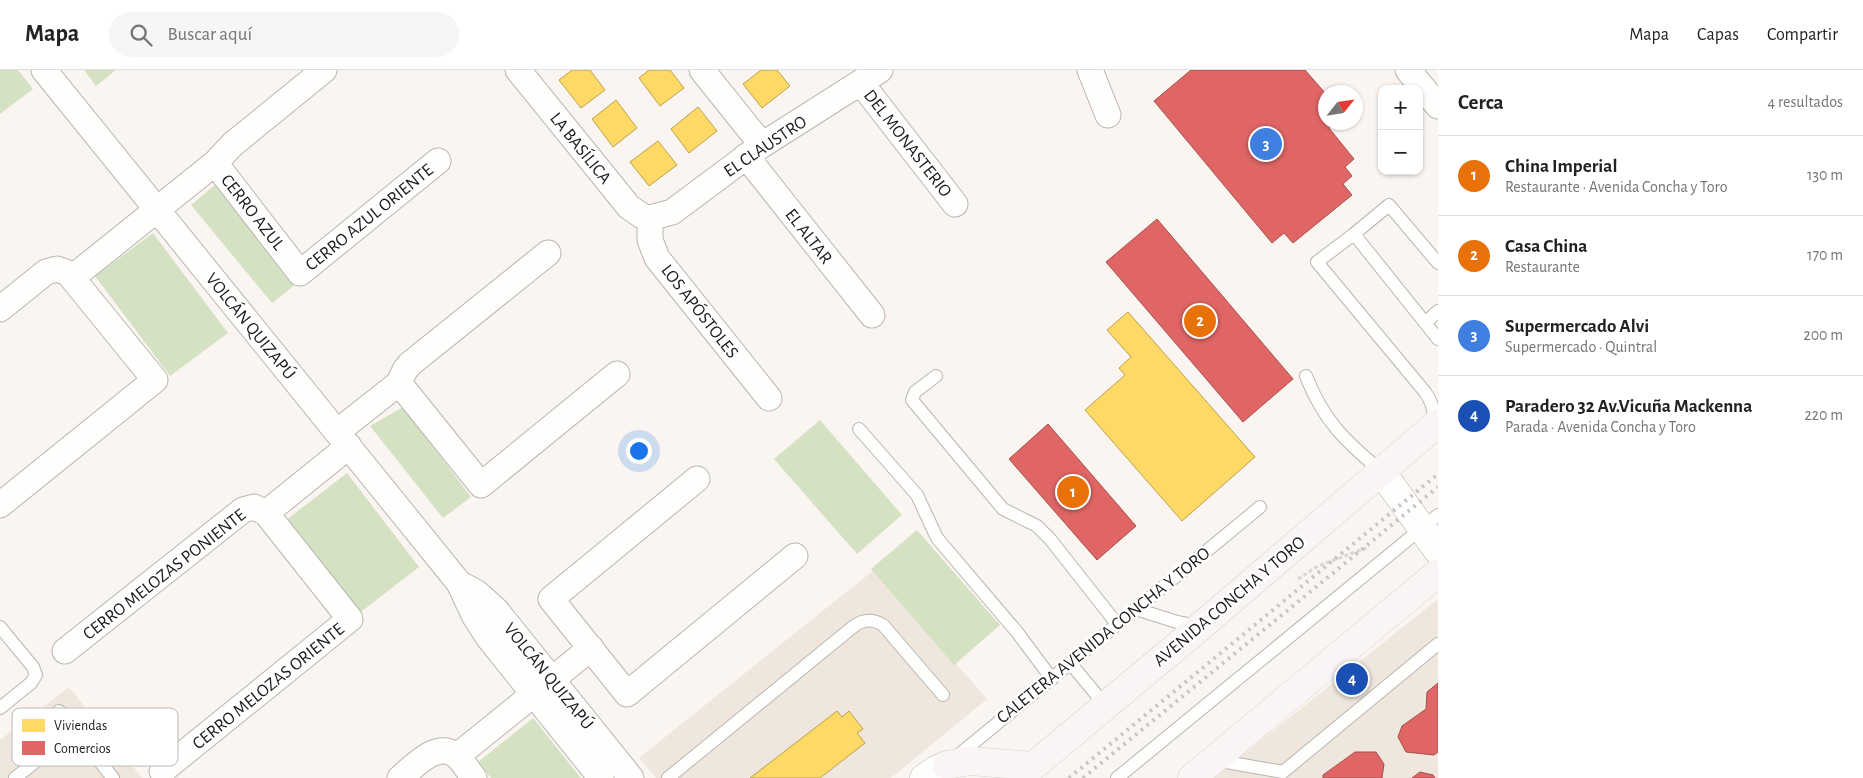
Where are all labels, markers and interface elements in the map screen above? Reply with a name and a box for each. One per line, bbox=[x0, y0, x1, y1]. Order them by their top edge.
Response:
search box bbox=[109, 12, 459, 57]
icon: search bbox=[127, 21, 155, 49]
text: Mapa bbox=[25, 22, 79, 46]
text: Buscar aquí bbox=[167, 25, 252, 44]
text: Mapa bbox=[1629, 26, 1669, 44]
text: Capas bbox=[1697, 26, 1739, 44]
text: Compartir bbox=[1767, 26, 1838, 44]
north arrow bbox=[1318, 85, 1363, 130]
map controls bbox=[1378, 85, 1423, 175]
button: + bbox=[1378, 85, 1423, 130]
street label: DEL MONASTERIO bbox=[860, 87, 955, 201]
text: Cerca bbox=[1458, 92, 1504, 113]
text: 4 resultados bbox=[1768, 94, 1843, 110]
street label: LA BASÍLICA bbox=[546, 108, 617, 188]
street label: EL CLAUSTRO bbox=[721, 113, 810, 181]
pin: 3 bbox=[1250, 125, 1282, 163]
button: − bbox=[1378, 130, 1423, 175]
text: China Imperial bbox=[1505, 157, 1617, 176]
street label: CERRO AZUL ORIENTE bbox=[302, 161, 437, 275]
text: 1 bbox=[1471, 167, 1477, 183]
text: 130 m bbox=[1807, 167, 1843, 183]
street label: CERRO AZUL bbox=[217, 171, 288, 254]
text: Restaurante · Avenida Concha y Toro bbox=[1505, 179, 1728, 195]
street label: EL ALTAR bbox=[781, 206, 835, 268]
text: Casa China bbox=[1505, 237, 1587, 256]
text: 2 bbox=[1470, 247, 1478, 263]
text: 170 m bbox=[1807, 247, 1843, 263]
text: Restaurante bbox=[1505, 259, 1580, 275]
street label: LOS APÓSTOLES bbox=[657, 260, 744, 362]
street label: VOLCÁN QUIZAPÚ bbox=[202, 268, 301, 383]
pin: 2 bbox=[1184, 302, 1216, 340]
text: Supermercado Alvi bbox=[1505, 317, 1649, 336]
text: 3 bbox=[1471, 327, 1477, 343]
text: 200 m bbox=[1803, 327, 1843, 343]
text: Supermercado · Quintral bbox=[1505, 339, 1657, 355]
text: Paradero 32 Av.Vicuña Mackenna bbox=[1505, 397, 1752, 416]
text: 4 bbox=[1470, 407, 1478, 423]
text: 220 m bbox=[1805, 407, 1843, 423]
text: Parada · Avenida Concha y Toro bbox=[1505, 419, 1696, 435]
your location bbox=[626, 438, 652, 464]
pin: 1 bbox=[1057, 473, 1089, 511]
street label: CERRO MELOZAS PONIENTE bbox=[80, 506, 250, 644]
street label: AVENIDA CONCHA Y TORO bbox=[1150, 533, 1309, 670]
street label: CALETERA AVENIDA CONCHA Y TORO bbox=[994, 544, 1214, 727]
street label: VOLCÁN QUIZAPÚ bbox=[500, 618, 599, 733]
street label: CERRO MELOZAS ORIENTE bbox=[189, 620, 348, 753]
pin: 4 bbox=[1336, 660, 1368, 698]
legend bbox=[12, 708, 178, 766]
text: Viviendas bbox=[54, 719, 107, 733]
text: Comercios bbox=[54, 742, 111, 756]

